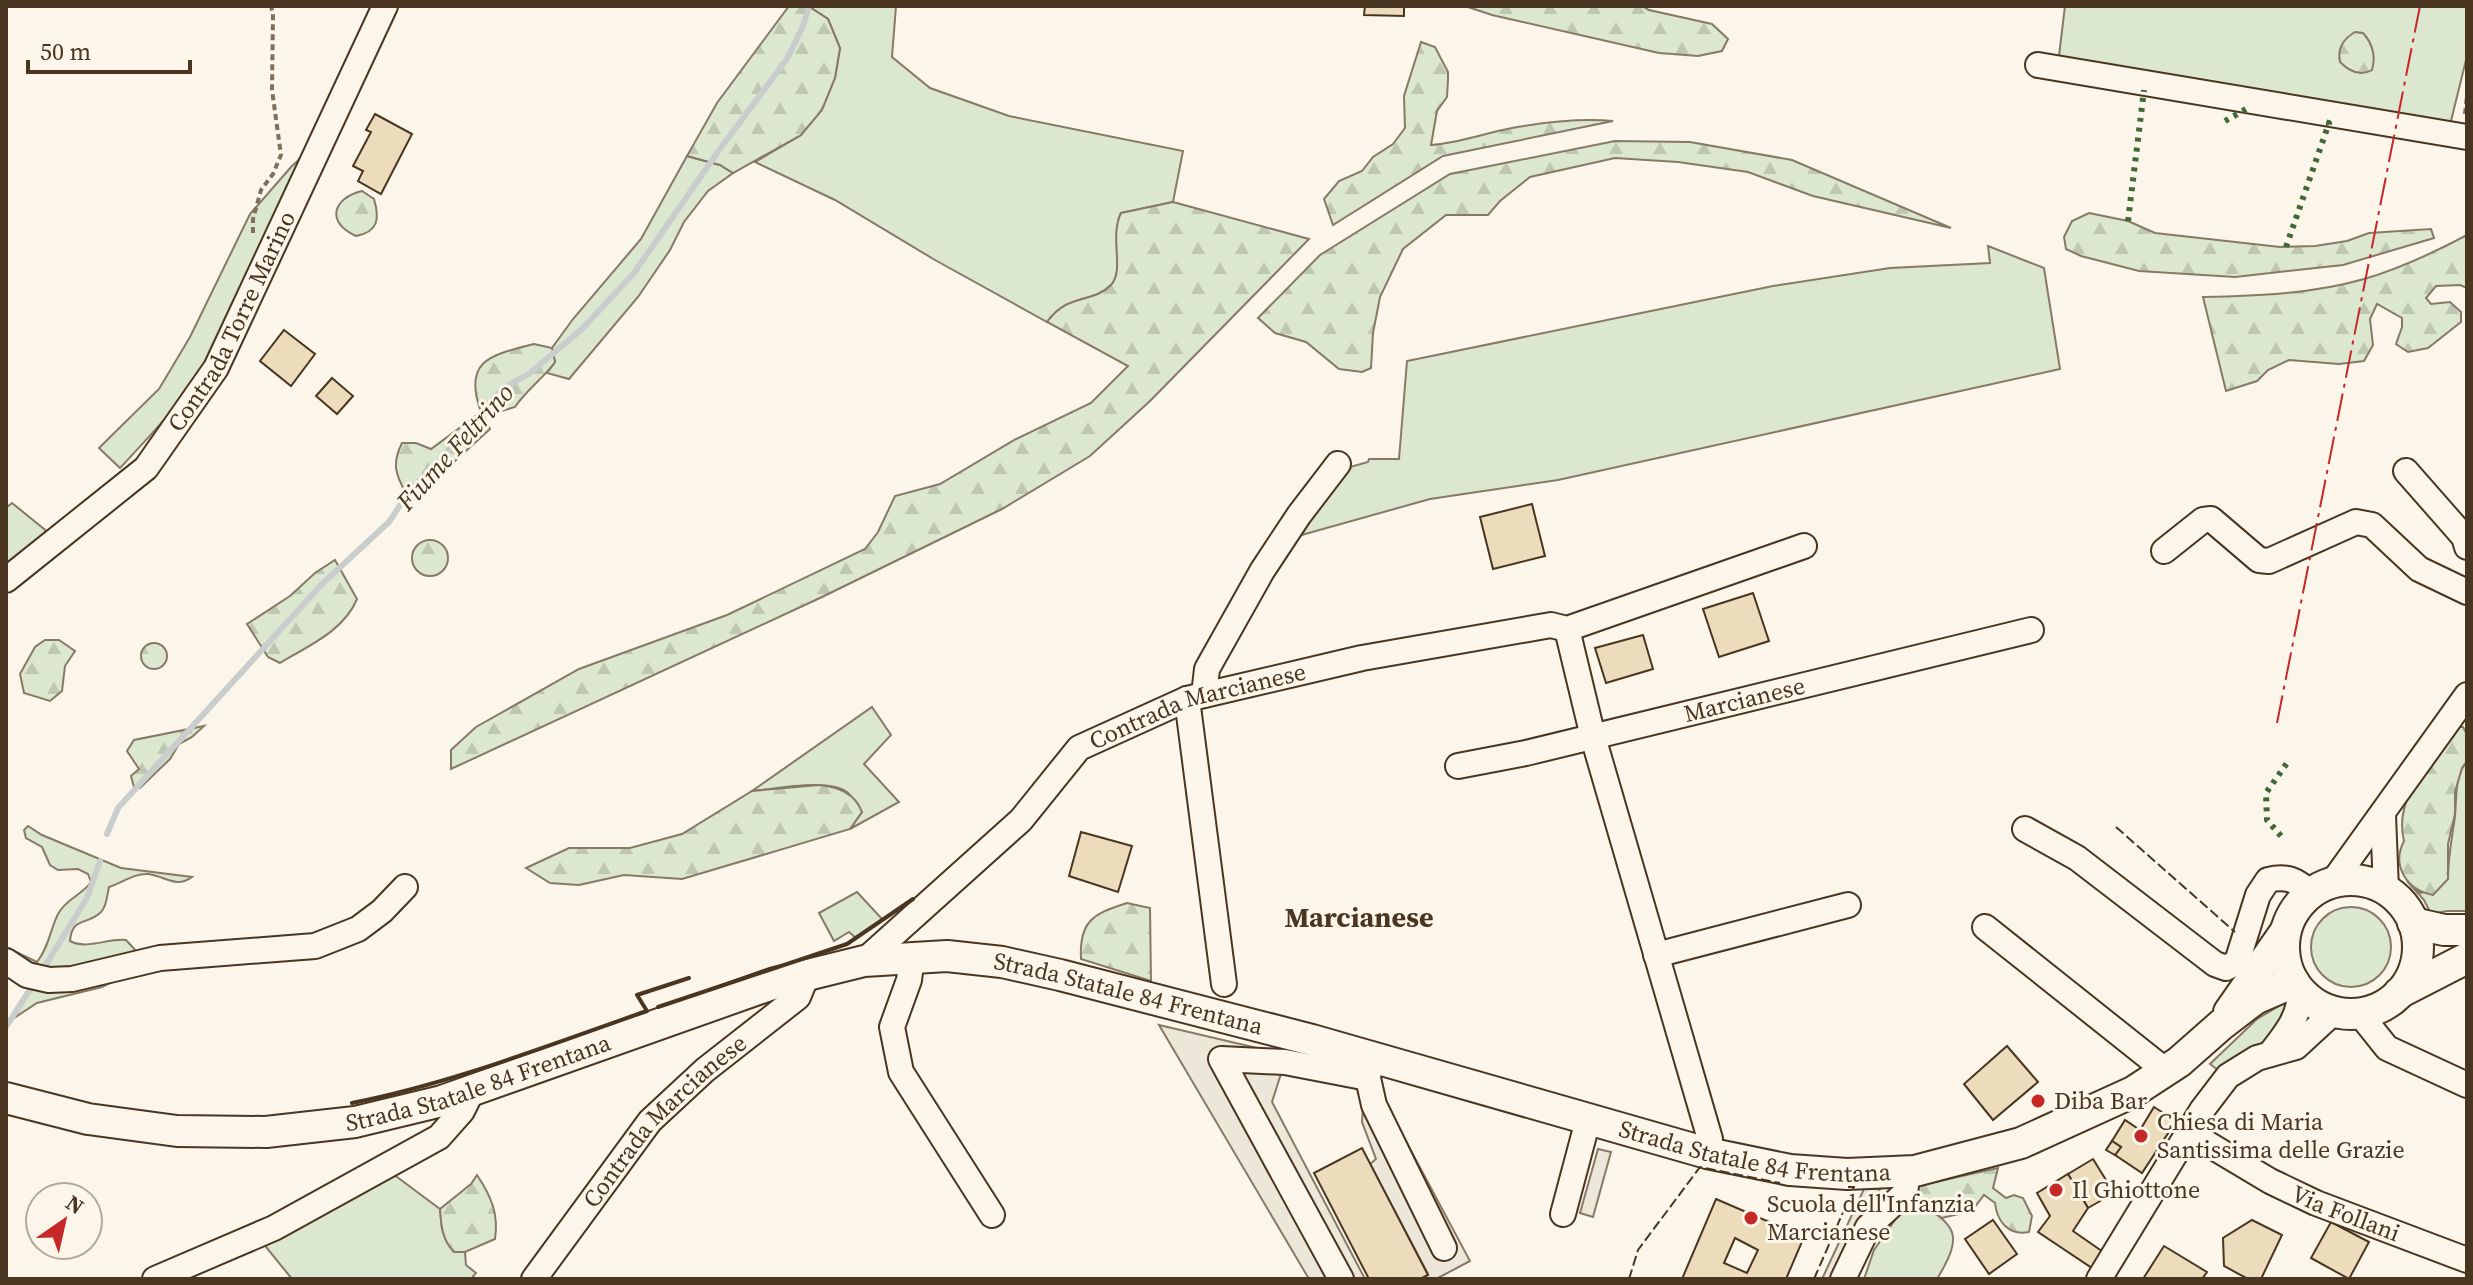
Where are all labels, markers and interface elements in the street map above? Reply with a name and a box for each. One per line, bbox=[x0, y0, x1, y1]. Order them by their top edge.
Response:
scale bar bbox=[28, 24, 190, 74]
text: 50 m bbox=[40, 35, 91, 68]
street label: Contrada Torre Marino bbox=[160, 205, 303, 438]
water label: Fiume Feltrino bbox=[387, 375, 522, 519]
street label: Contrada Marcianese bbox=[1084, 655, 1309, 757]
street label: Marcianese bbox=[1680, 669, 1808, 730]
district label: Marcianese bbox=[1284, 898, 1434, 936]
street label: Strada Statale 84 Frentana bbox=[992, 944, 1267, 1043]
street label: Strada Statale 84 Frentana bbox=[344, 1025, 616, 1139]
street label: Contrada Marcianese bbox=[575, 1027, 753, 1214]
place label: Diba Bar bbox=[2054, 1084, 2147, 1117]
marker: Diba Bar bbox=[2029, 1092, 2047, 1110]
place label: Chiesa di Maria Santissima delle Grazie bbox=[2157, 1105, 2405, 1166]
street label: Strada Statale 84 Frentana bbox=[1615, 1112, 1892, 1190]
marker: Chiesa di Maria Santissima delle Grazie bbox=[2132, 1127, 2150, 1145]
place label: Il Ghiottone bbox=[2072, 1173, 2200, 1206]
street label: Via Follani bbox=[2286, 1177, 2405, 1249]
north arrow bbox=[24, 1181, 104, 1261]
marker: Il Ghiottone bbox=[2047, 1181, 2065, 1199]
place label: Scuola dell'Infanzia Marcianese bbox=[1767, 1187, 1976, 1248]
text: N bbox=[60, 1188, 90, 1221]
marker: Scuola dell'Infanzia Marcianese bbox=[1742, 1209, 1760, 1227]

